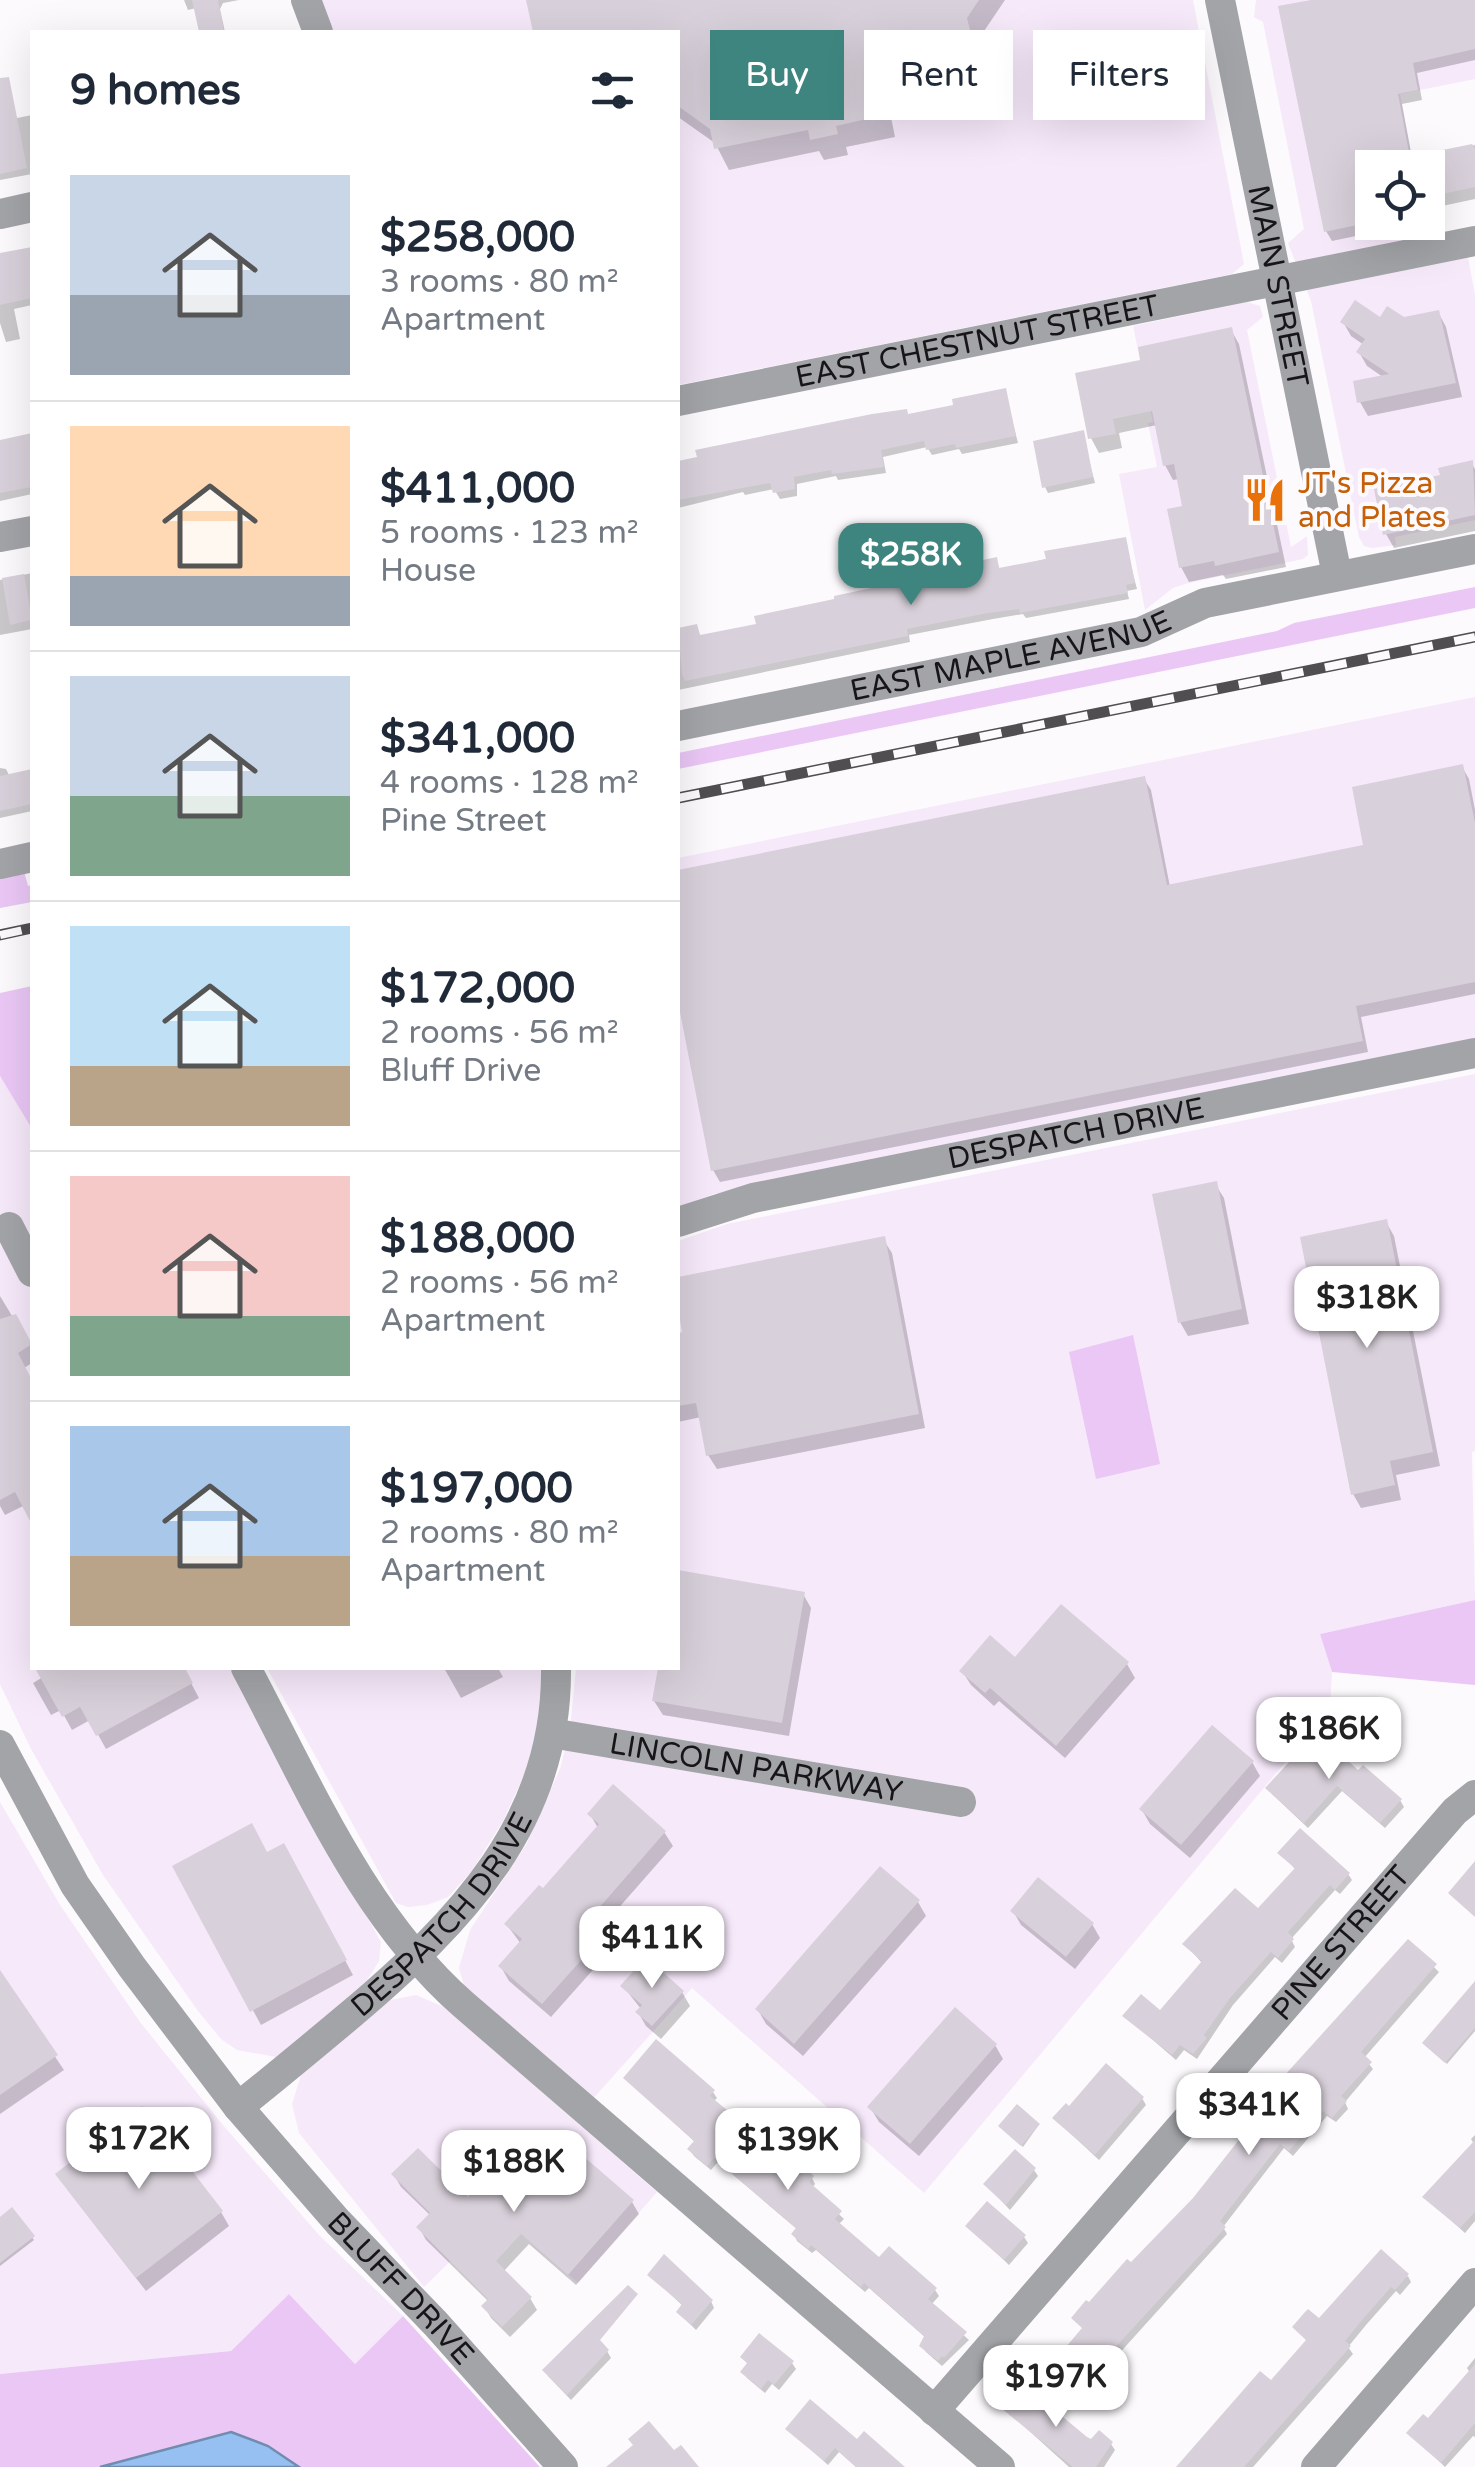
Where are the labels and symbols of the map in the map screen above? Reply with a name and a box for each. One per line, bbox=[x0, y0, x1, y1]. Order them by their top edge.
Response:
street label: MAIN STREET bbox=[1239, 182, 1316, 391]
street label: EAST CHESTNUT STREET bbox=[792, 287, 1162, 396]
place label: JT's Pizza and Plates bbox=[1298, 465, 1446, 536]
restaurant icon: JT's Pizza and Plates bbox=[1241, 476, 1289, 524]
pin: $258K bbox=[841, 523, 981, 608]
street label: EAST MAPLE AVENUE bbox=[847, 603, 1177, 710]
street label: DESPATCH DRIVE bbox=[944, 1090, 1207, 1177]
pin: $318K bbox=[1297, 1266, 1437, 1351]
pin: $186K bbox=[1259, 1697, 1399, 1782]
street label: LINCOLN PARKWAY bbox=[607, 1725, 905, 1811]
street label: DESPATCH DRIVE bbox=[343, 1806, 541, 2025]
street label: PINE STREET bbox=[1264, 1858, 1418, 2028]
pin: $411K bbox=[582, 1906, 722, 1991]
pin: $341K bbox=[1179, 2073, 1319, 2158]
pin: $172K bbox=[69, 2107, 209, 2192]
pin: $139K bbox=[718, 2108, 858, 2193]
pin: $188K bbox=[444, 2130, 584, 2215]
street label: BLUFF DRIVE bbox=[319, 2204, 482, 2373]
pin: $197K bbox=[986, 2345, 1126, 2430]

